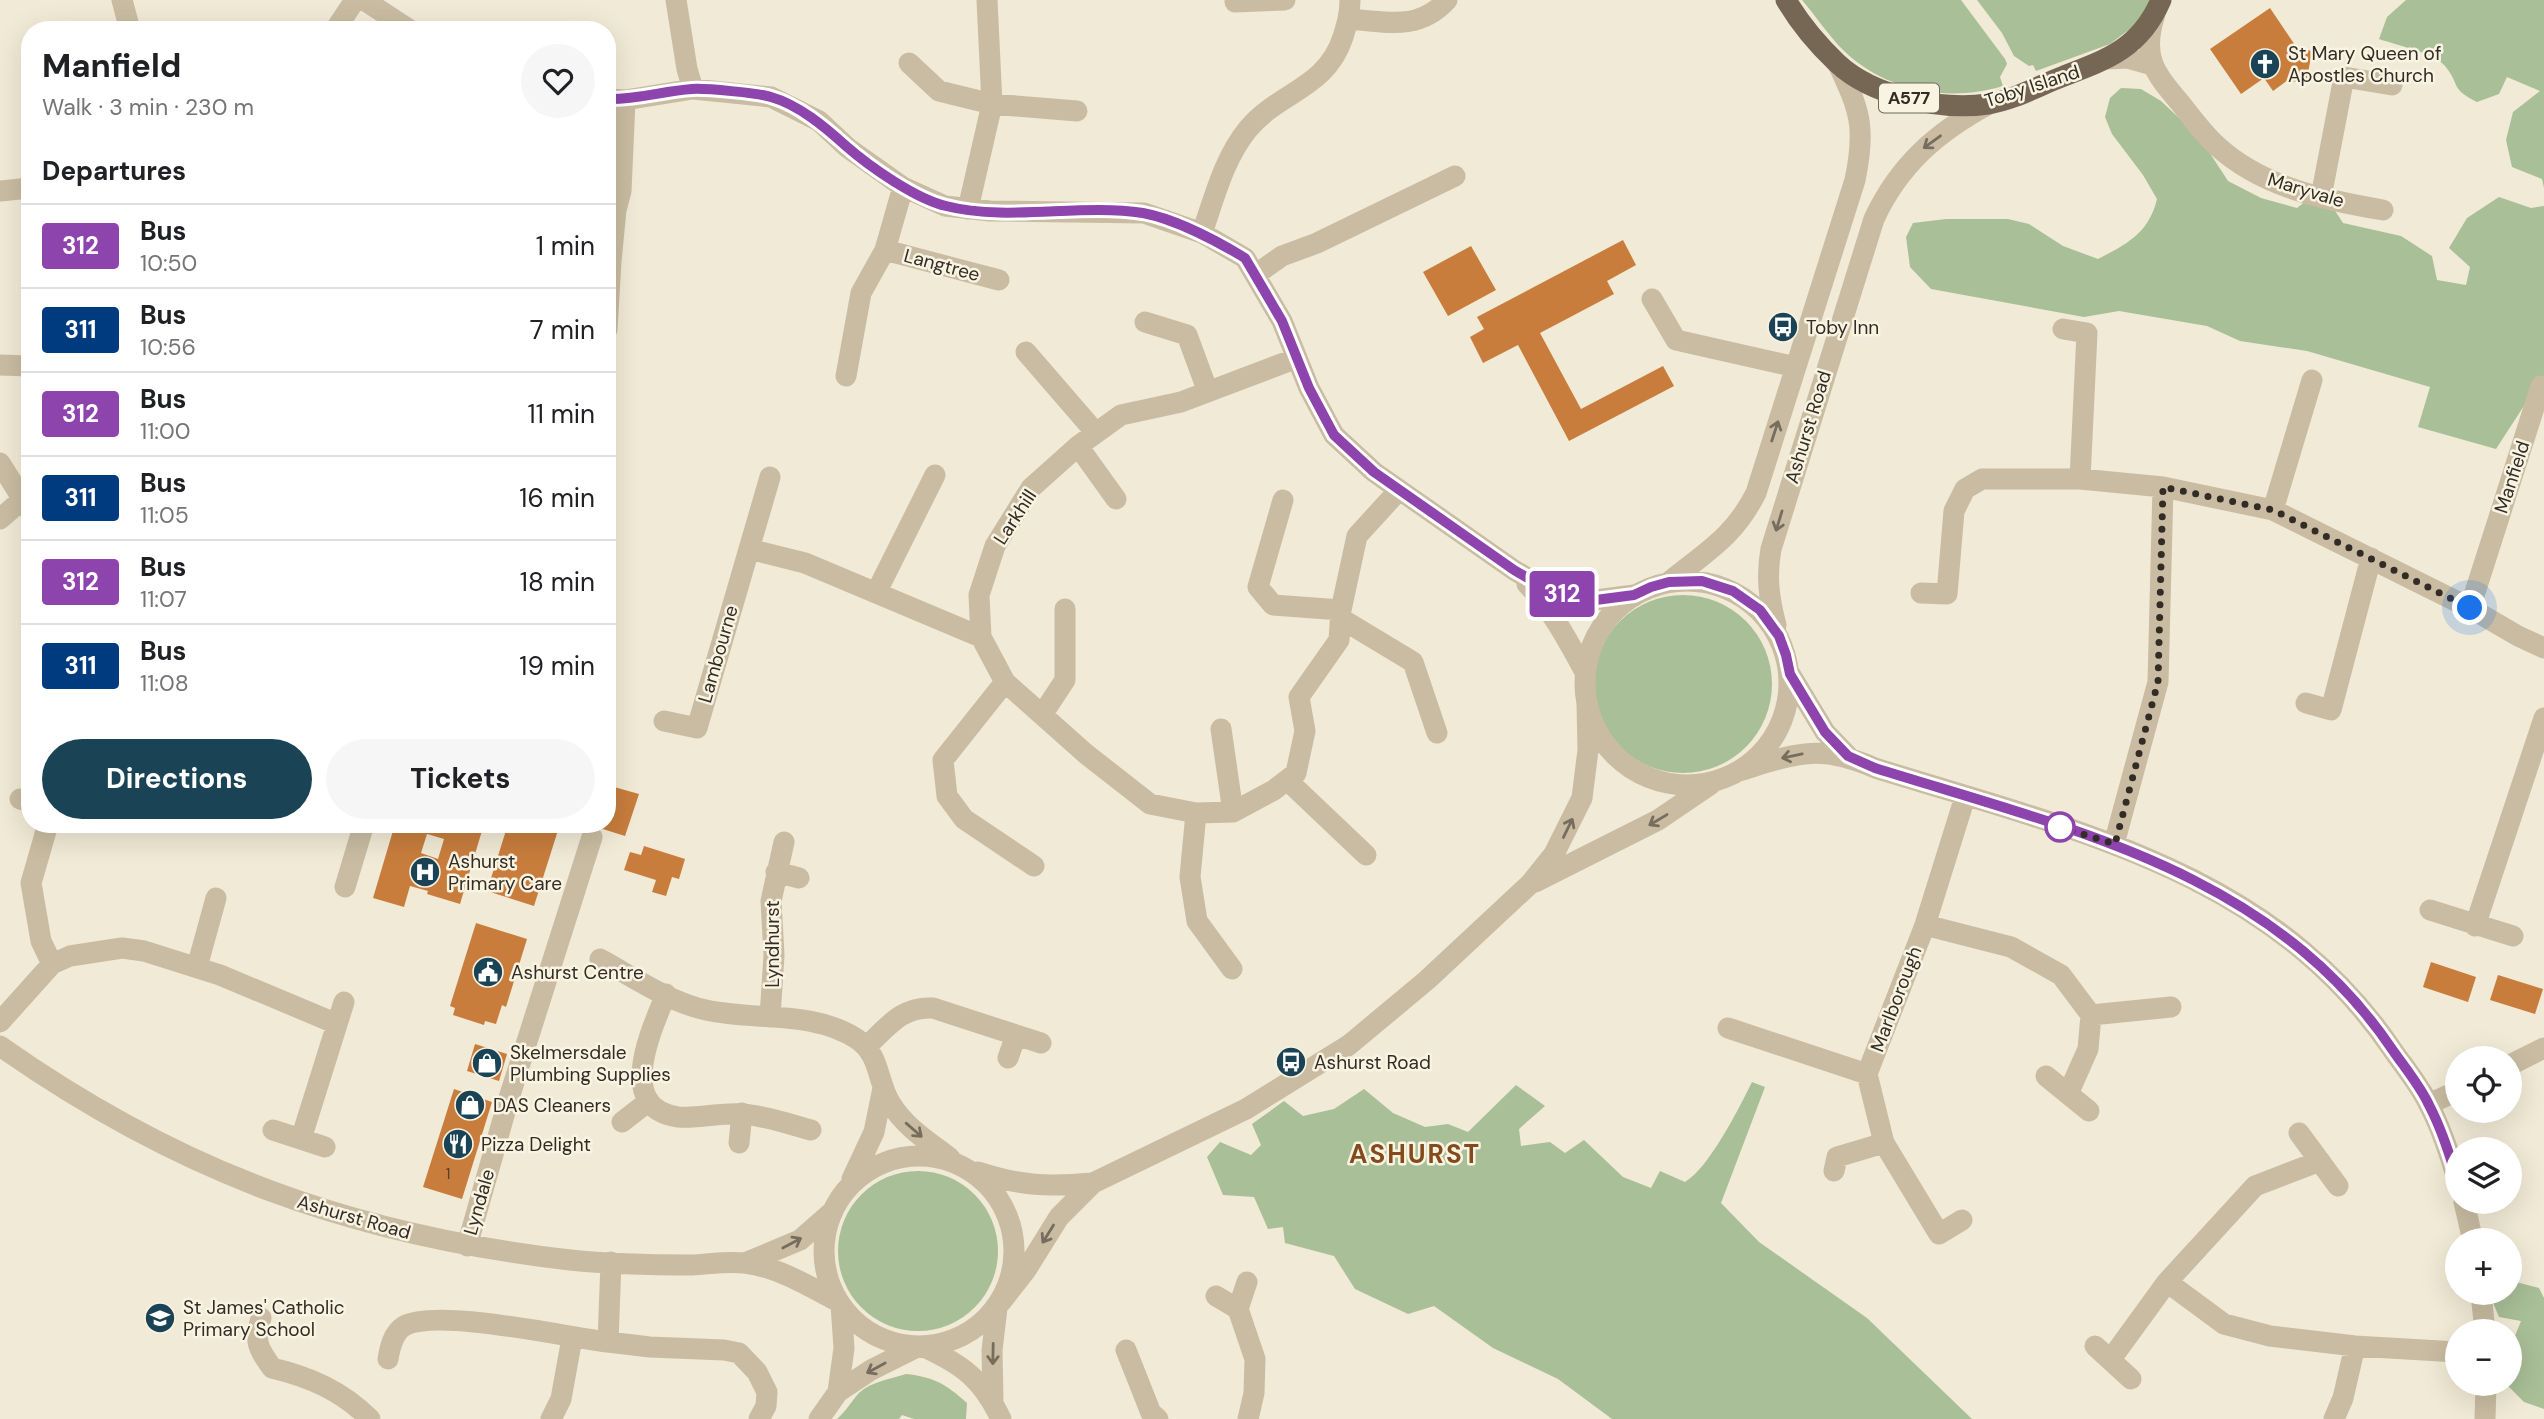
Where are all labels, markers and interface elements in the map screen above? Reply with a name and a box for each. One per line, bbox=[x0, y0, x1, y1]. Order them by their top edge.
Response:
place label: St Mary Queen of Apostles Church bbox=[2288, 41, 2441, 88]
text: Manfield bbox=[42, 44, 181, 87]
button: heart bbox=[521, 44, 595, 118]
church icon: St Mary Queen of Apostles Church bbox=[2248, 47, 2282, 81]
street label: Toby Island bbox=[1981, 59, 2083, 113]
road number: A577 bbox=[1879, 84, 1939, 113]
text: Walk · 3 min · 230 m bbox=[42, 92, 254, 122]
one-way arrow bbox=[1923, 134, 1942, 149]
text: Departures bbox=[42, 154, 186, 188]
street label: Maryvale bbox=[2265, 167, 2347, 213]
text: Bus bbox=[140, 214, 186, 248]
text: 1 min bbox=[536, 229, 595, 263]
text: 312 bbox=[62, 230, 99, 261]
street label: Langtree bbox=[901, 243, 983, 287]
text: 10:50 bbox=[140, 248, 197, 278]
text: Bus bbox=[140, 298, 186, 332]
bus stop icon: Toby Inn bbox=[1766, 310, 1800, 344]
text: 7 min bbox=[530, 313, 595, 347]
text: 311 bbox=[65, 314, 96, 345]
place label: Toby Inn bbox=[1806, 315, 1879, 340]
text: 10:56 bbox=[140, 332, 196, 362]
street label: Ashurst Road bbox=[1779, 367, 1837, 487]
text: Bus bbox=[140, 382, 186, 416]
text: 11 min bbox=[528, 397, 595, 431]
text: 312 bbox=[62, 398, 99, 429]
text: 11:00 bbox=[140, 416, 190, 446]
one-way arrow bbox=[1770, 421, 1783, 443]
street label: Manfield bbox=[2489, 438, 2535, 516]
text: Bus bbox=[140, 466, 186, 500]
text: 16 min bbox=[519, 481, 595, 515]
text: 311 bbox=[65, 482, 96, 513]
street label: Larkhill bbox=[988, 485, 1042, 549]
text: 11:05 bbox=[140, 500, 189, 530]
one-way arrow bbox=[1772, 510, 1785, 532]
text: Bus bbox=[140, 550, 186, 584]
text: 18 min bbox=[520, 565, 595, 599]
text: 312 bbox=[62, 566, 99, 597]
line badge: 312 bbox=[1522, 571, 1602, 617]
text: 312 bbox=[1544, 578, 1580, 609]
text: 11:07 bbox=[140, 584, 187, 614]
your location bbox=[2452, 590, 2487, 625]
street label: Lambourne bbox=[692, 602, 744, 706]
text: Bus bbox=[140, 634, 186, 668]
text: 19 min bbox=[519, 649, 595, 683]
text: 311 bbox=[65, 650, 96, 681]
text: 11:08 bbox=[140, 668, 189, 698]
button: Directions bbox=[42, 739, 312, 819]
button: Tickets bbox=[326, 739, 595, 819]
one-way arrow bbox=[1781, 749, 1804, 763]
unlabelled marker bbox=[2045, 812, 2075, 842]
one-way arrow bbox=[1649, 813, 1669, 827]
one-way arrow bbox=[1561, 818, 1575, 839]
place label: Ashurst Primary Care bbox=[448, 849, 562, 896]
hospital icon: Ashurst Primary Care bbox=[408, 855, 442, 889]
street label: Lyndhurst bbox=[760, 900, 785, 988]
street label: Marlborough bbox=[1864, 943, 1928, 1055]
public building icon: Ashurst Centre bbox=[471, 955, 505, 989]
place label: Ashurst Centre bbox=[511, 960, 644, 985]
place label: Skelmersdale Plumbing Supplies bbox=[510, 1040, 671, 1087]
bus stop icon: Ashurst Road bbox=[1274, 1045, 1308, 1079]
shop icon: Skelmersdale Plumbing Supplies bbox=[470, 1046, 504, 1080]
map controls bbox=[2445, 1046, 2522, 1396]
button: locate bbox=[2445, 1046, 2522, 1123]
place label: Ashurst Road bbox=[1314, 1050, 1431, 1075]
shop icon: DAS Cleaners bbox=[453, 1088, 487, 1122]
place label: DAS Cleaners bbox=[493, 1093, 611, 1118]
one-way arrow bbox=[905, 1122, 923, 1138]
restaurant icon: Pizza Delight bbox=[441, 1127, 475, 1161]
place label: Pizza Delight bbox=[481, 1132, 591, 1157]
district label: ASHURST bbox=[1349, 1137, 1481, 1171]
button: layers bbox=[2445, 1137, 2522, 1214]
house number: 1 bbox=[446, 1163, 451, 1184]
street label: Lyndale bbox=[458, 1166, 500, 1238]
street label: Ashurst Road bbox=[294, 1189, 414, 1245]
one-way arrow bbox=[1040, 1223, 1054, 1243]
button: + bbox=[2445, 1228, 2522, 1305]
one-way arrow bbox=[781, 1235, 802, 1249]
place label: St James' Catholic Primary School bbox=[183, 1295, 345, 1342]
school or university icon: St James' Catholic Primary School bbox=[143, 1301, 177, 1335]
button: − bbox=[2445, 1319, 2522, 1396]
one-way arrow bbox=[986, 1342, 999, 1365]
one-way arrow bbox=[867, 1361, 887, 1375]

